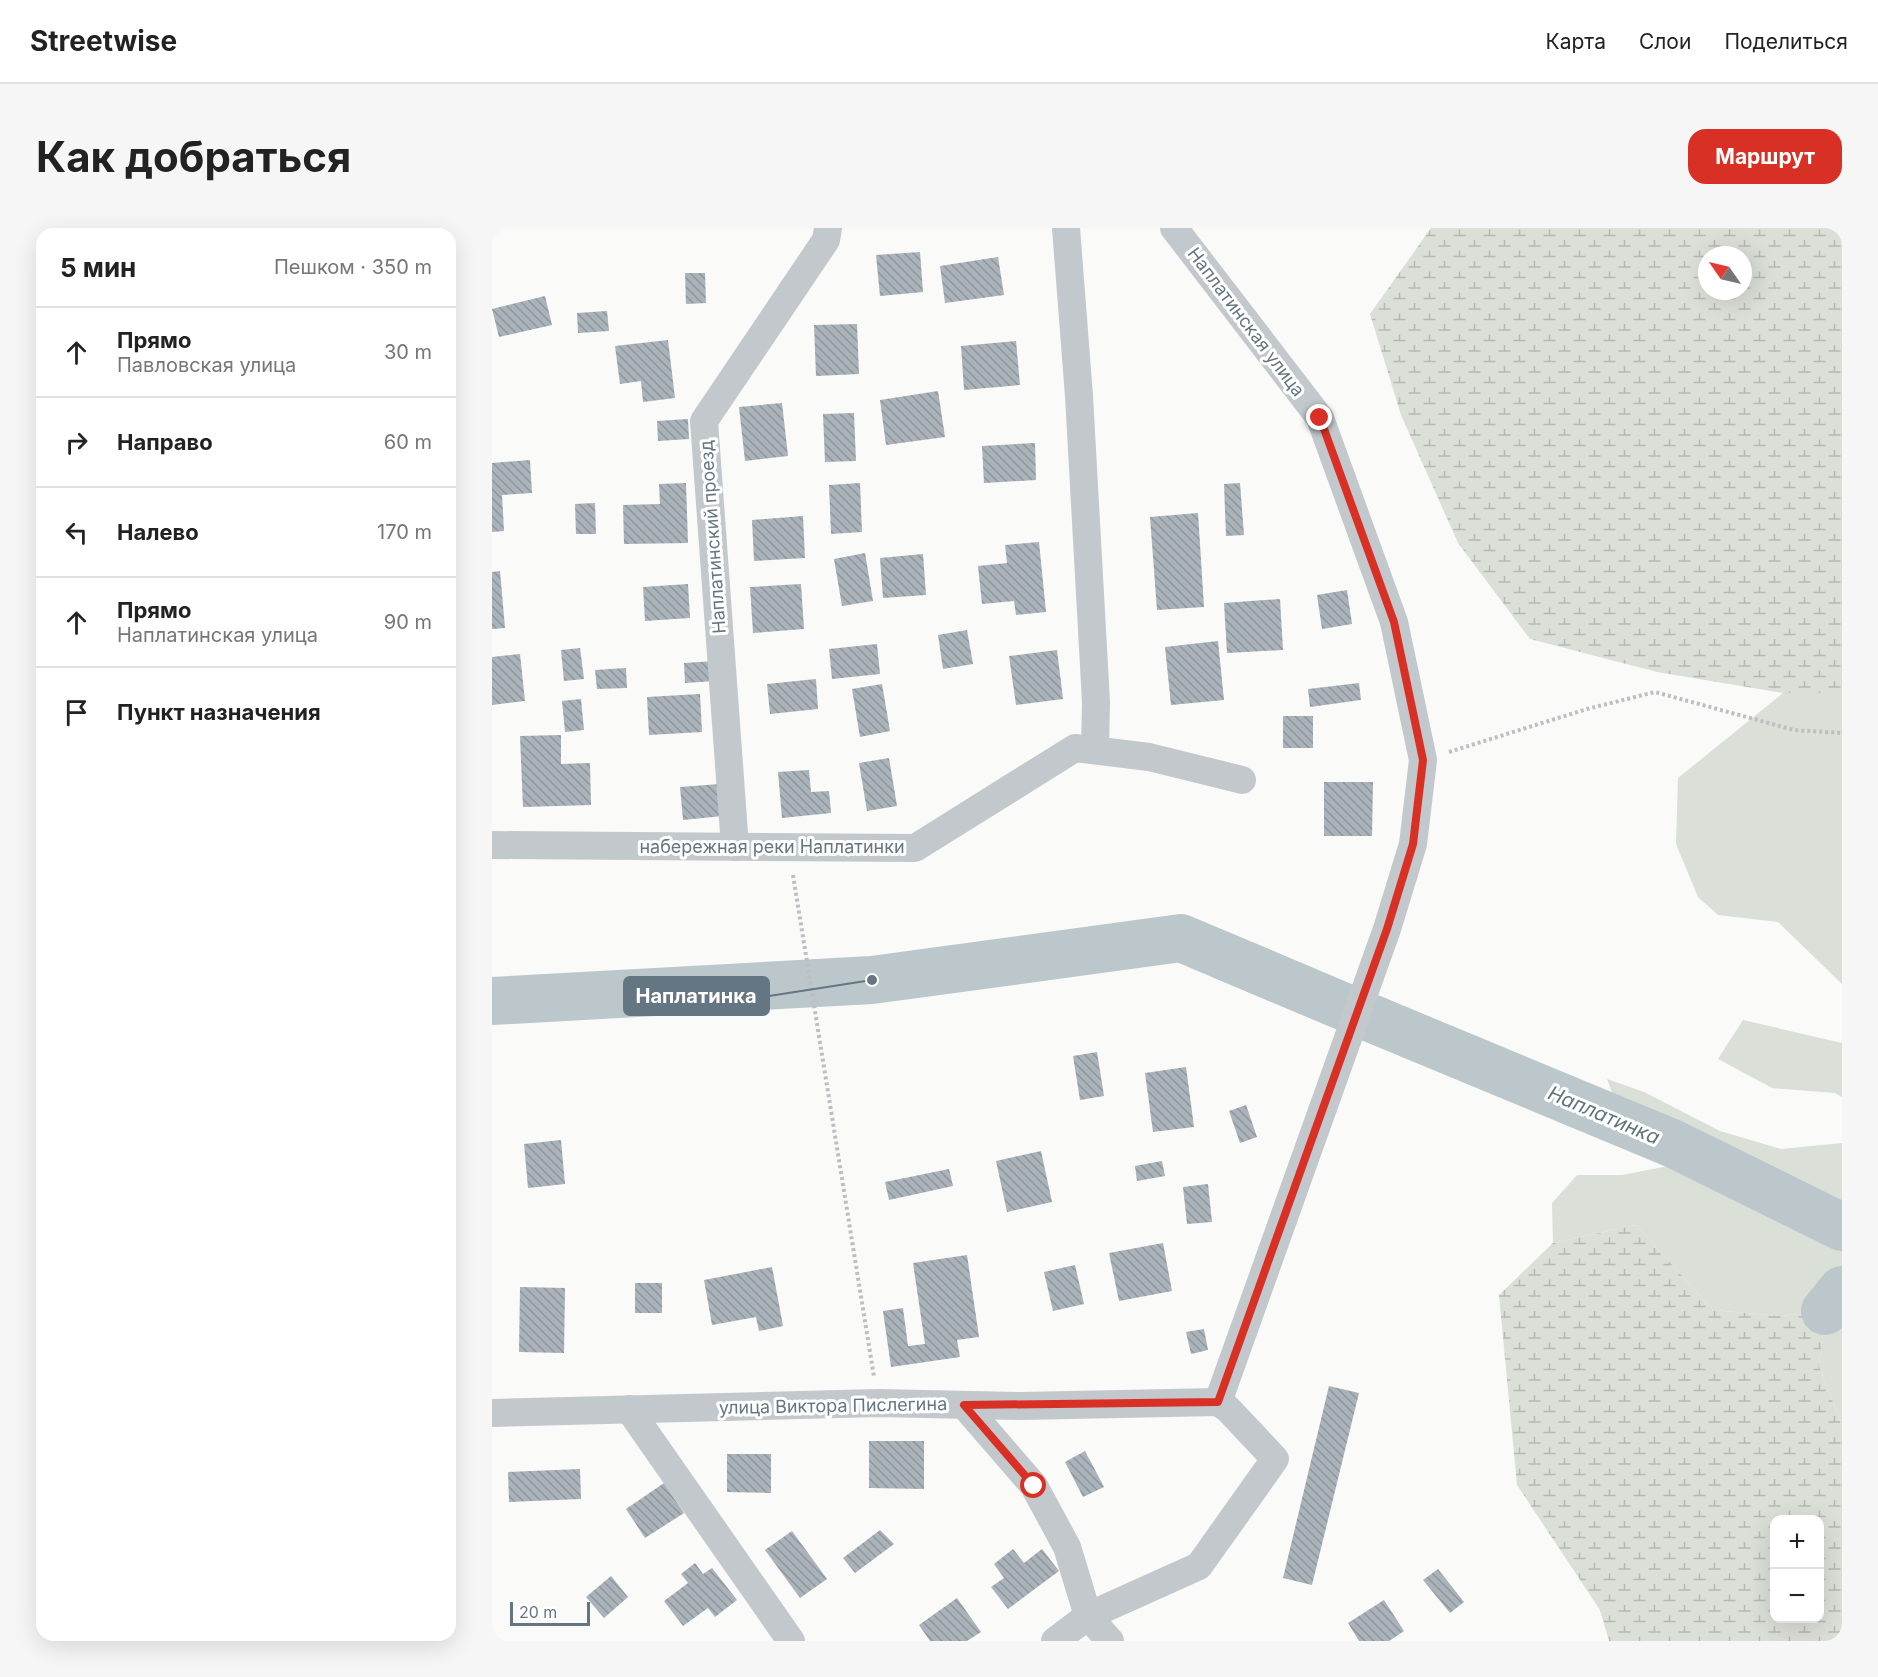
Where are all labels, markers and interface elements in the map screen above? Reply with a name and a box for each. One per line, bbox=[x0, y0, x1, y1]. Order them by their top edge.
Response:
text: Streetwise bbox=[30, 24, 177, 58]
text: Карта bbox=[1546, 29, 1606, 54]
text: Слои bbox=[1639, 29, 1691, 54]
text: Поделиться bbox=[1724, 29, 1848, 54]
button: Маршрут bbox=[1688, 129, 1842, 184]
text: Как добраться bbox=[36, 131, 351, 182]
street label: Наплатинская улица bbox=[1184, 243, 1309, 400]
north arrow bbox=[1698, 246, 1752, 300]
text: 5 мин bbox=[60, 252, 136, 283]
text: Пешком · 350 m bbox=[274, 255, 432, 279]
text: Прямо bbox=[117, 327, 191, 353]
icon: ahead bbox=[60, 336, 93, 369]
text: 30 m bbox=[384, 340, 432, 364]
text: Павловская улица bbox=[117, 353, 296, 377]
route end bbox=[1306, 404, 1332, 430]
icon: right bbox=[60, 426, 93, 459]
text: Направо bbox=[117, 429, 213, 455]
text: 60 m bbox=[384, 430, 432, 454]
street label: Наплатинский проезд bbox=[695, 440, 730, 635]
icon: left bbox=[60, 516, 93, 549]
text: Налево bbox=[117, 519, 199, 545]
text: 170 m bbox=[377, 520, 432, 544]
text: Прямо bbox=[117, 597, 191, 623]
icon: ahead bbox=[60, 606, 93, 639]
text: 90 m bbox=[384, 610, 432, 634]
text: Наплатинская улица bbox=[117, 623, 318, 647]
icon: arrive bbox=[60, 696, 93, 729]
text: Пункт назначения bbox=[117, 699, 321, 725]
street label: набережная реки Наплатинки bbox=[639, 836, 905, 857]
callout: Наплатинка bbox=[624, 977, 769, 1015]
text: Наплатинка bbox=[635, 984, 757, 1008]
water label: Наплатинка bbox=[1544, 1081, 1664, 1149]
street label: улица Виктора Пислегина bbox=[719, 1393, 947, 1418]
route start bbox=[1020, 1472, 1046, 1498]
map controls bbox=[1770, 1515, 1824, 1623]
button: + bbox=[1770, 1515, 1824, 1569]
button: − bbox=[1770, 1569, 1824, 1623]
scale bar bbox=[510, 1599, 590, 1626]
text: 20 m bbox=[519, 1602, 557, 1622]

